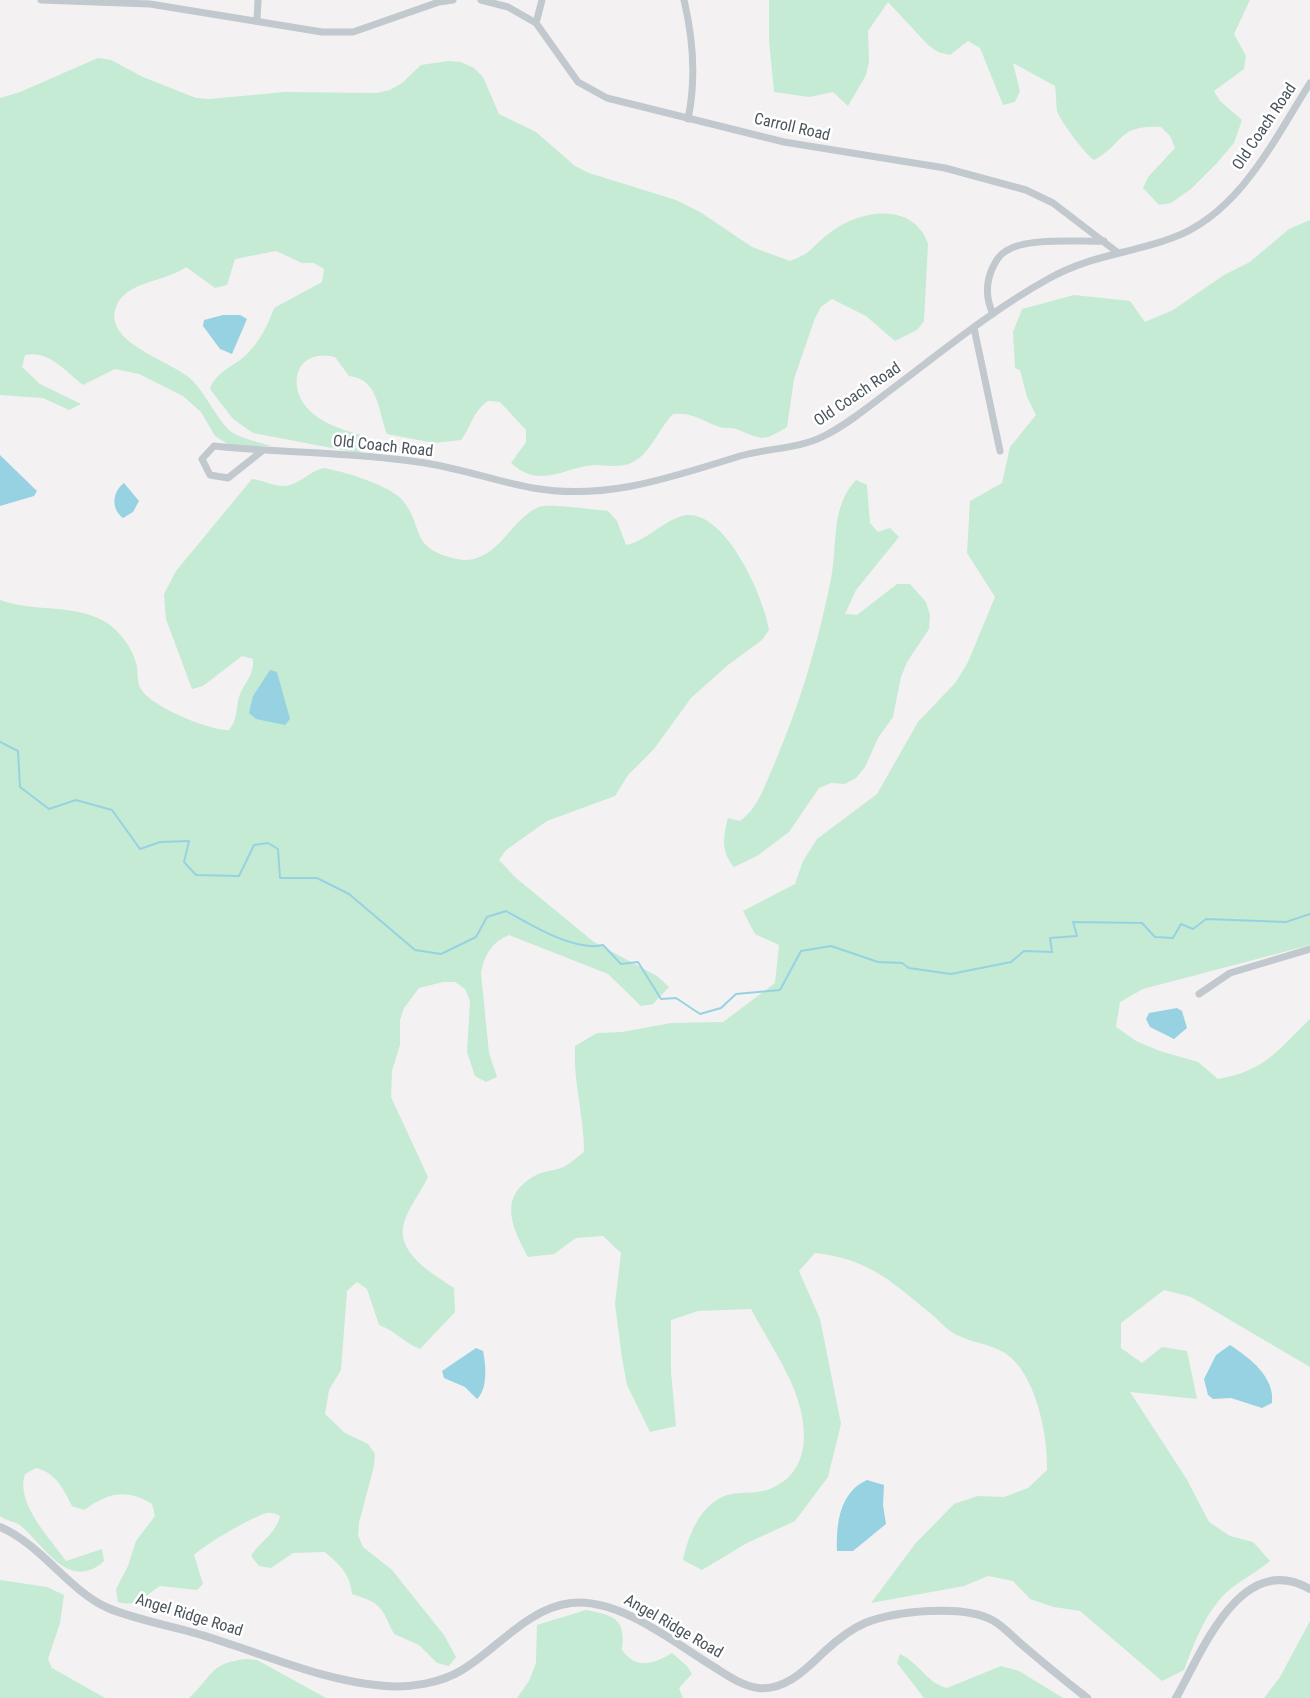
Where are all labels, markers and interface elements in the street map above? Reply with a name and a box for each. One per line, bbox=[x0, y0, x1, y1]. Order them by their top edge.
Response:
street label: Old Coach Road bbox=[1229, 80, 1301, 174]
street label: Carroll Road bbox=[752, 110, 832, 146]
street label: Old Coach Road bbox=[811, 359, 905, 431]
street label: Old Coach Road bbox=[332, 432, 434, 462]
street label: Angel Ridge Road bbox=[133, 1591, 245, 1641]
street label: Angel Ridge Road bbox=[620, 1591, 726, 1663]

